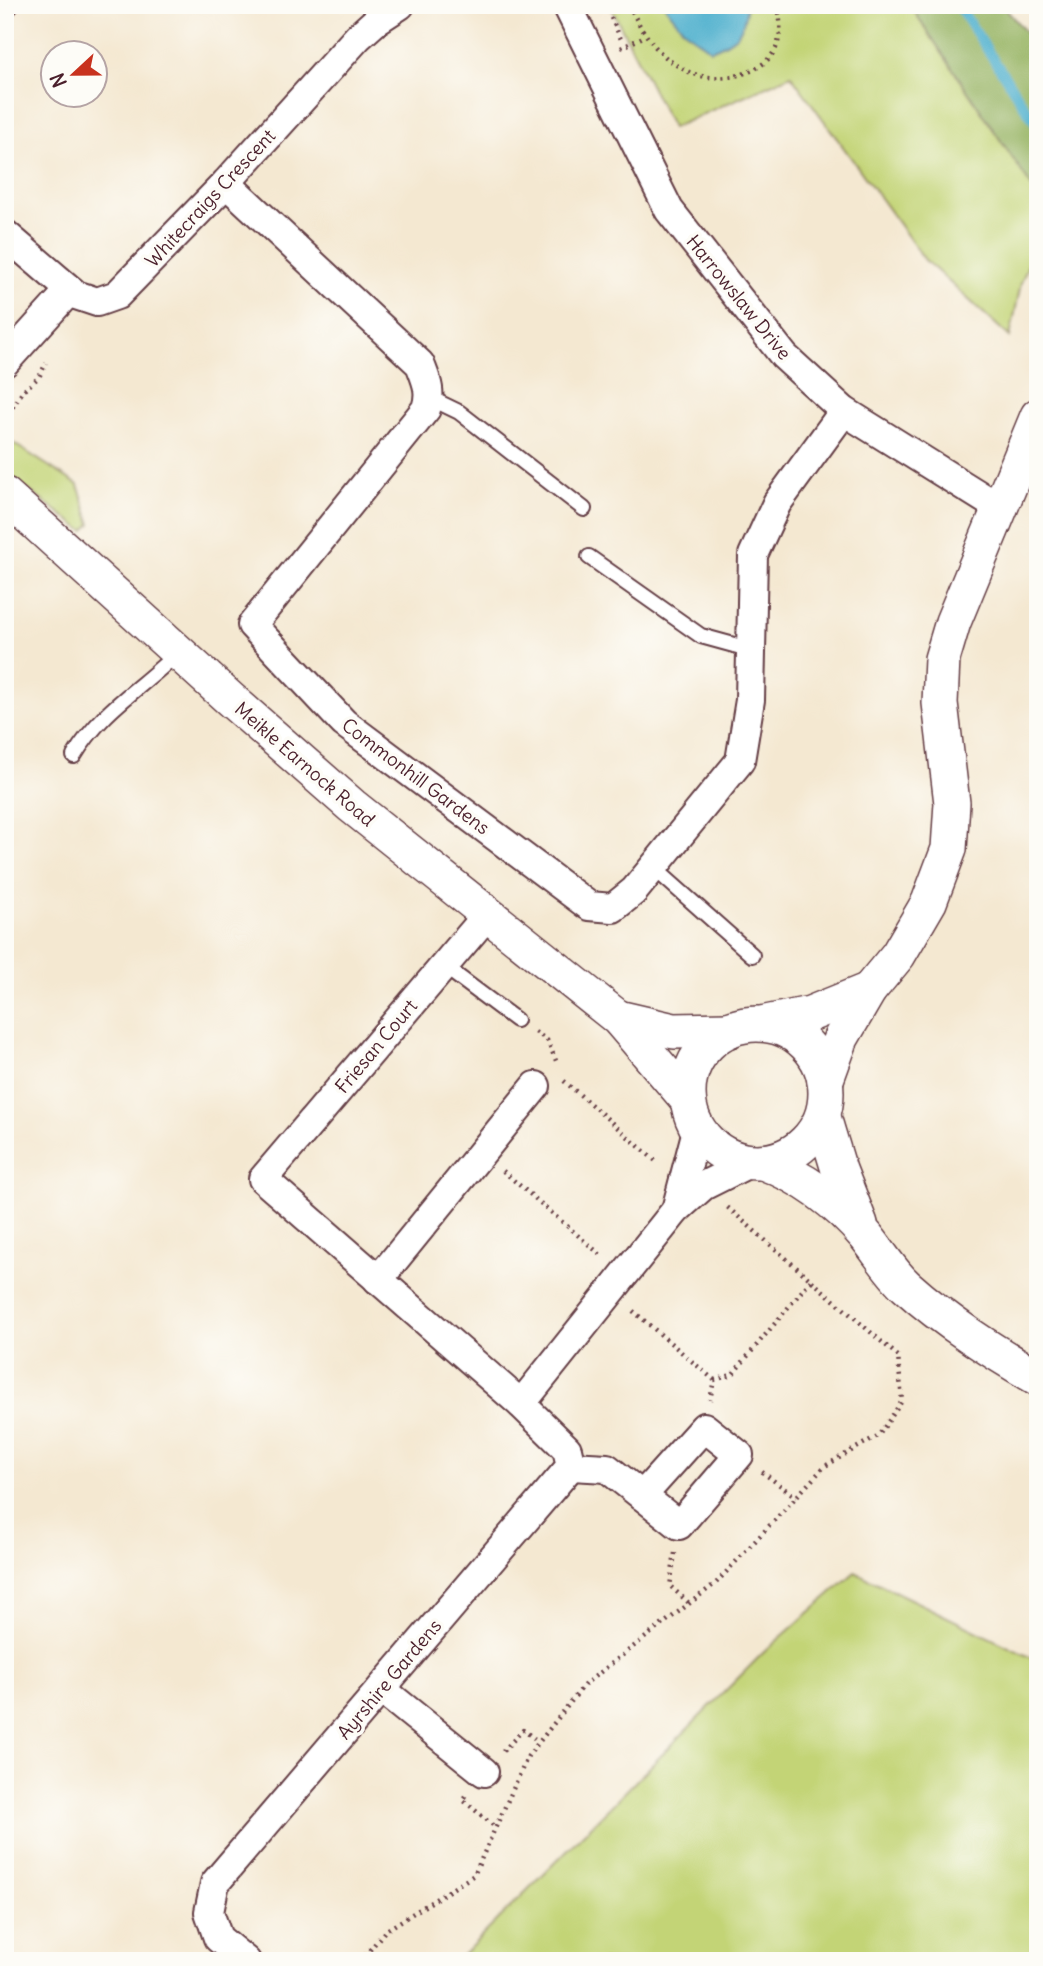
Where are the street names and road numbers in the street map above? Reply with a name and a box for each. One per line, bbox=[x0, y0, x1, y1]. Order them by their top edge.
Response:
street label: Whitecraigs Crescent bbox=[140, 124, 280, 272]
street label: Harrowslaw Drive bbox=[681, 230, 797, 364]
street label: Meikle Earnock Road bbox=[230, 697, 380, 831]
street label: Commonhill Gardens bbox=[337, 712, 495, 840]
street label: Friesan Court bbox=[330, 994, 422, 1098]
street label: Ayrshire Gardens bbox=[332, 1614, 446, 1744]

